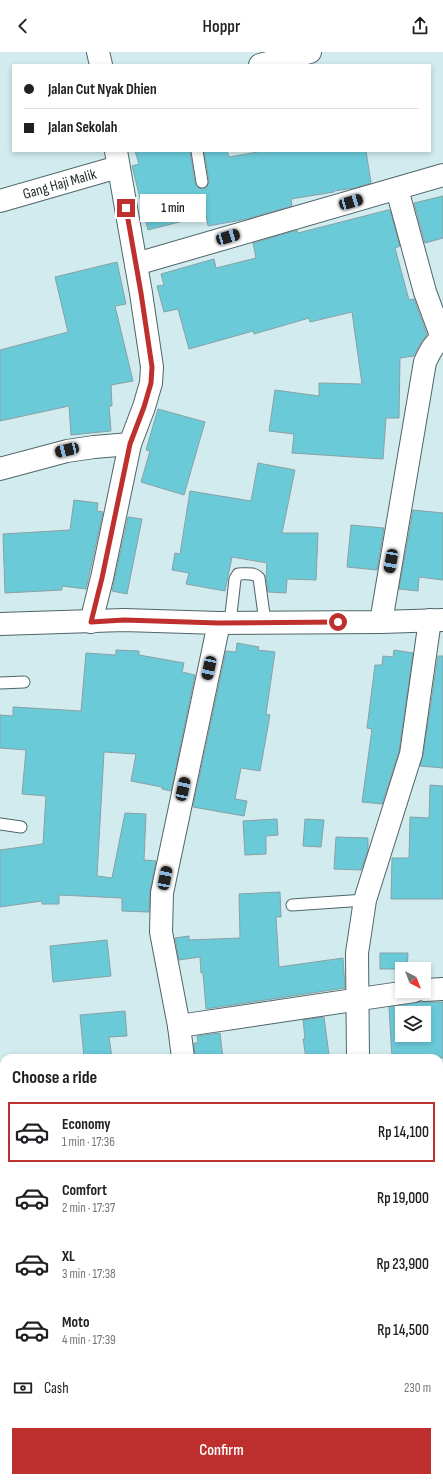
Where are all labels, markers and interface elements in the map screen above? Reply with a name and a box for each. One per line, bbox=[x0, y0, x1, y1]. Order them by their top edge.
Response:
icon: back bbox=[12, 15, 34, 37]
icon: share bbox=[409, 15, 431, 37]
text: Hoppr bbox=[203, 16, 240, 37]
text: Jalan Cut Nyak Dhien bbox=[48, 80, 157, 99]
text: Jalan Sekolah bbox=[48, 118, 117, 137]
street label: Gang Haji Malik bbox=[21, 165, 99, 204]
car bbox=[338, 193, 364, 211]
callout: 1 min bbox=[140, 194, 206, 222]
route end bbox=[117, 199, 135, 217]
text: 1 min bbox=[161, 200, 185, 216]
car bbox=[215, 228, 241, 246]
car bbox=[54, 441, 80, 459]
car bbox=[383, 548, 399, 574]
route start bbox=[329, 613, 347, 631]
car bbox=[201, 655, 217, 681]
car bbox=[175, 776, 191, 802]
car bbox=[157, 865, 173, 891]
north arrow bbox=[395, 962, 431, 998]
map controls bbox=[395, 962, 431, 1042]
button: layers bbox=[395, 1006, 431, 1042]
text: Choose a ride bbox=[12, 1067, 97, 1088]
icon: car bbox=[14, 1114, 50, 1150]
text: Economy bbox=[62, 1115, 111, 1134]
text: Rp 14,100 bbox=[378, 1123, 429, 1142]
text: 1 min · 17:36 bbox=[62, 1134, 115, 1150]
icon: car bbox=[14, 1180, 50, 1216]
text: Comfort bbox=[62, 1181, 107, 1200]
text: Rp 19,000 bbox=[377, 1189, 429, 1208]
text: 2 min · 17:37 bbox=[62, 1200, 115, 1216]
icon: car bbox=[14, 1246, 50, 1282]
text: XL bbox=[62, 1247, 75, 1266]
text: Rp 23,900 bbox=[376, 1255, 429, 1274]
text: 3 min · 17:38 bbox=[62, 1266, 116, 1282]
icon: car bbox=[14, 1312, 50, 1348]
text: Moto bbox=[62, 1313, 89, 1332]
text: Rp 14,500 bbox=[377, 1321, 429, 1340]
text: 4 min · 17:39 bbox=[62, 1332, 116, 1348]
icon: cash bbox=[12, 1377, 34, 1399]
text: Cash bbox=[44, 1379, 69, 1398]
text: 230 m bbox=[404, 1380, 431, 1396]
button: Confirm bbox=[12, 1428, 431, 1474]

